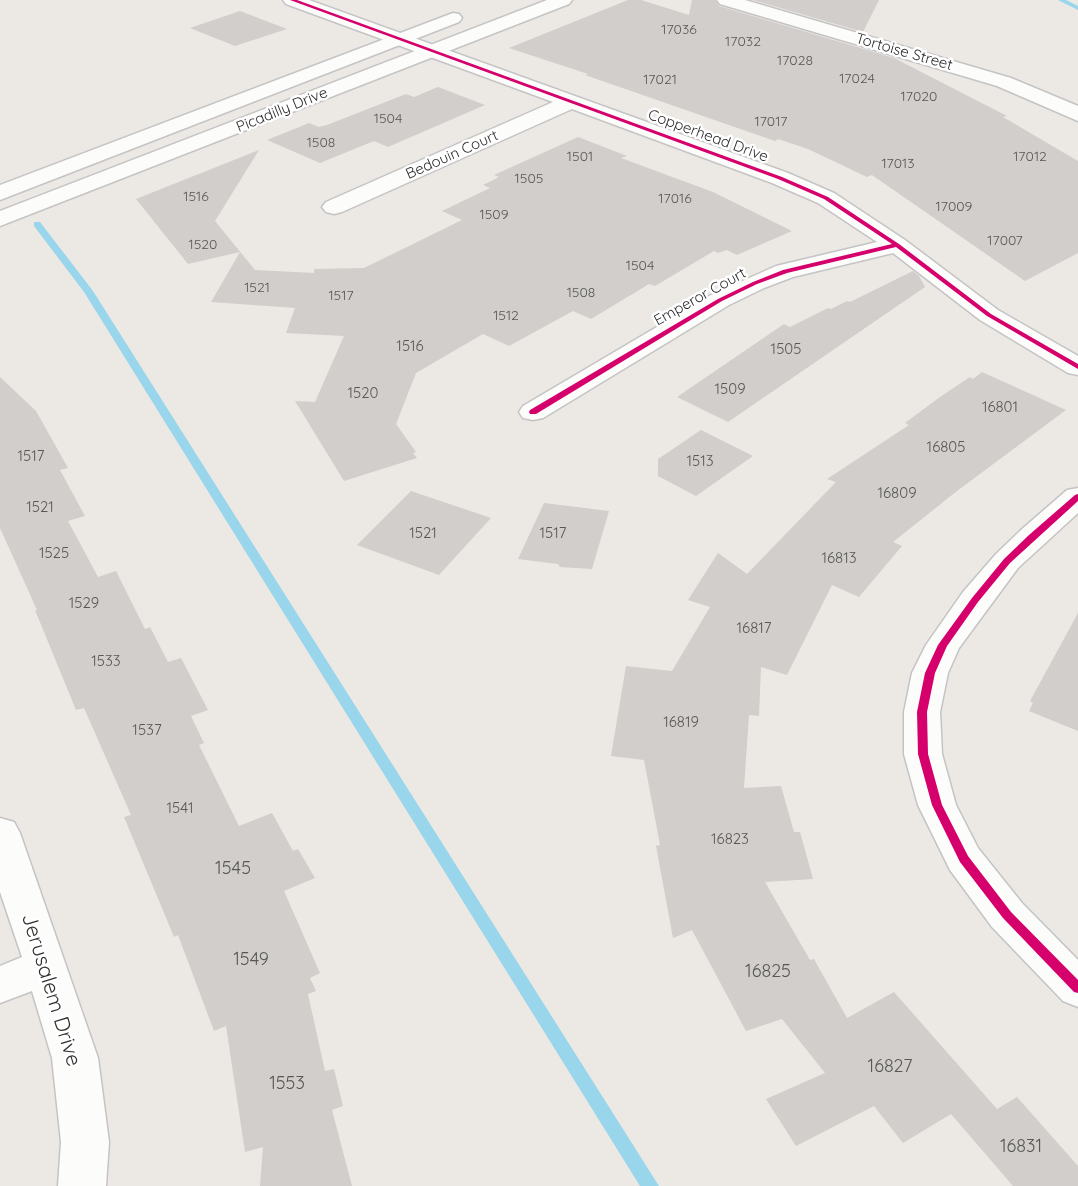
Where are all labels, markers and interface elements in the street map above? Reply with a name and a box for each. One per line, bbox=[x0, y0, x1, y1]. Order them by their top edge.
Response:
house number: 17036 bbox=[661, 22, 697, 38]
street label: Tortoise Street bbox=[853, 30, 955, 74]
house number: 17032 bbox=[725, 34, 761, 50]
house number: 17028 bbox=[777, 53, 813, 69]
house number: 17024 bbox=[839, 71, 875, 87]
house number: 17021 bbox=[643, 72, 677, 88]
street label: Picadilly Drive bbox=[234, 84, 330, 136]
house number: 17020 bbox=[901, 89, 937, 105]
street label: Copperhead Drive bbox=[645, 106, 771, 166]
house number: 1504 bbox=[374, 111, 402, 127]
house number: 17017 bbox=[754, 114, 788, 130]
street label: Bedouin Court bbox=[403, 127, 501, 183]
house number: 1508 bbox=[307, 135, 335, 151]
house number: 1501 bbox=[567, 149, 593, 165]
house number: 17012 bbox=[1013, 149, 1047, 165]
house number: 17013 bbox=[881, 156, 915, 172]
house number: 1505 bbox=[515, 171, 543, 187]
house number: 1516 bbox=[183, 189, 209, 205]
house number: 17016 bbox=[658, 191, 692, 207]
house number: 17009 bbox=[936, 199, 972, 215]
house number: 1509 bbox=[480, 207, 508, 223]
house number: 17007 bbox=[987, 233, 1023, 249]
house number: 1520 bbox=[189, 237, 217, 253]
house number: 1504 bbox=[626, 258, 654, 274]
street label: Emperor Court bbox=[651, 264, 749, 330]
house number: 1521 bbox=[244, 280, 270, 296]
house number: 1508 bbox=[567, 285, 595, 301]
house number: 1517 bbox=[328, 288, 354, 304]
house number: 1512 bbox=[493, 308, 519, 324]
house number: 1516 bbox=[396, 337, 424, 355]
house number: 1505 bbox=[771, 340, 801, 358]
house number: 1509 bbox=[714, 380, 746, 398]
house number: 1520 bbox=[348, 384, 378, 402]
house number: 16801 bbox=[982, 398, 1018, 416]
house number: 16805 bbox=[927, 438, 965, 456]
house number: 1517 bbox=[18, 447, 44, 465]
house number: 1513 bbox=[686, 452, 714, 470]
house number: 16809 bbox=[877, 484, 917, 502]
house number: 1521 bbox=[26, 498, 54, 516]
house number: 1521 bbox=[409, 524, 437, 542]
house number: 1517 bbox=[540, 524, 566, 542]
house number: 1525 bbox=[39, 544, 69, 562]
house number: 16813 bbox=[821, 549, 857, 567]
house number: 1529 bbox=[69, 594, 99, 612]
house number: 16817 bbox=[737, 619, 771, 637]
house number: 1533 bbox=[91, 652, 121, 670]
house number: 16819 bbox=[663, 713, 699, 731]
house number: 1537 bbox=[132, 721, 162, 739]
house number: 1541 bbox=[166, 799, 194, 817]
house number: 16823 bbox=[711, 830, 749, 848]
house number: 1545 bbox=[215, 858, 251, 880]
street label: Jerusalem Drive bbox=[16, 910, 86, 1070]
house number: 1549 bbox=[233, 949, 269, 971]
house number: 16825 bbox=[745, 961, 791, 983]
house number: 16827 bbox=[868, 1056, 912, 1078]
house number: 1553 bbox=[269, 1073, 305, 1095]
house number: 16831 bbox=[1000, 1136, 1042, 1158]

